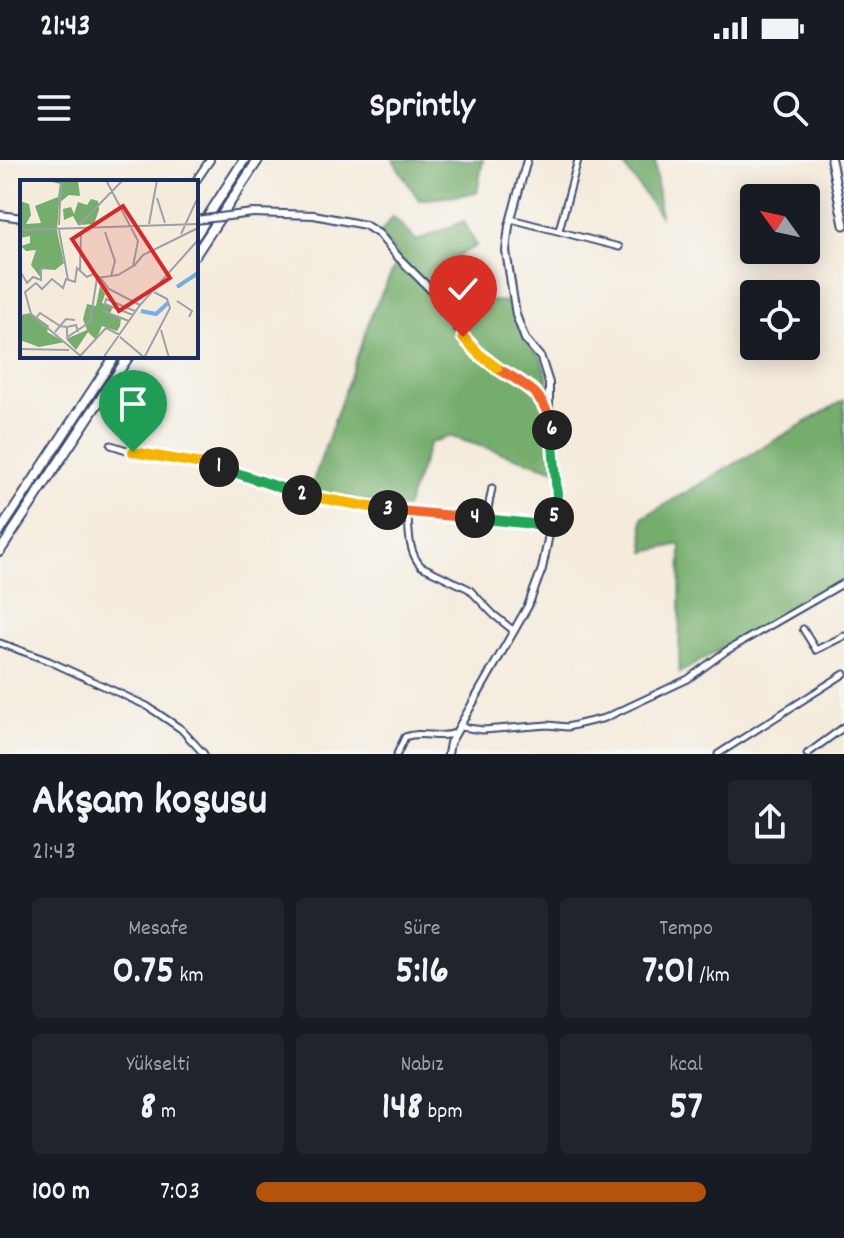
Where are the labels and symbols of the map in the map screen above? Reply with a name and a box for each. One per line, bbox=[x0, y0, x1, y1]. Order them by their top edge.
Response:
inset map bbox=[20, 180, 198, 358]
north arrow bbox=[740, 184, 820, 264]
pin bbox=[429, 255, 497, 337]
pin bbox=[99, 370, 167, 452]
pin: 6 bbox=[532, 410, 572, 450]
pin: 1 bbox=[199, 447, 239, 487]
pin: 2 bbox=[282, 475, 322, 515]
pin: 3 bbox=[368, 490, 408, 530]
pin: 5 bbox=[534, 497, 574, 537]
pin: 4 bbox=[455, 498, 495, 538]

